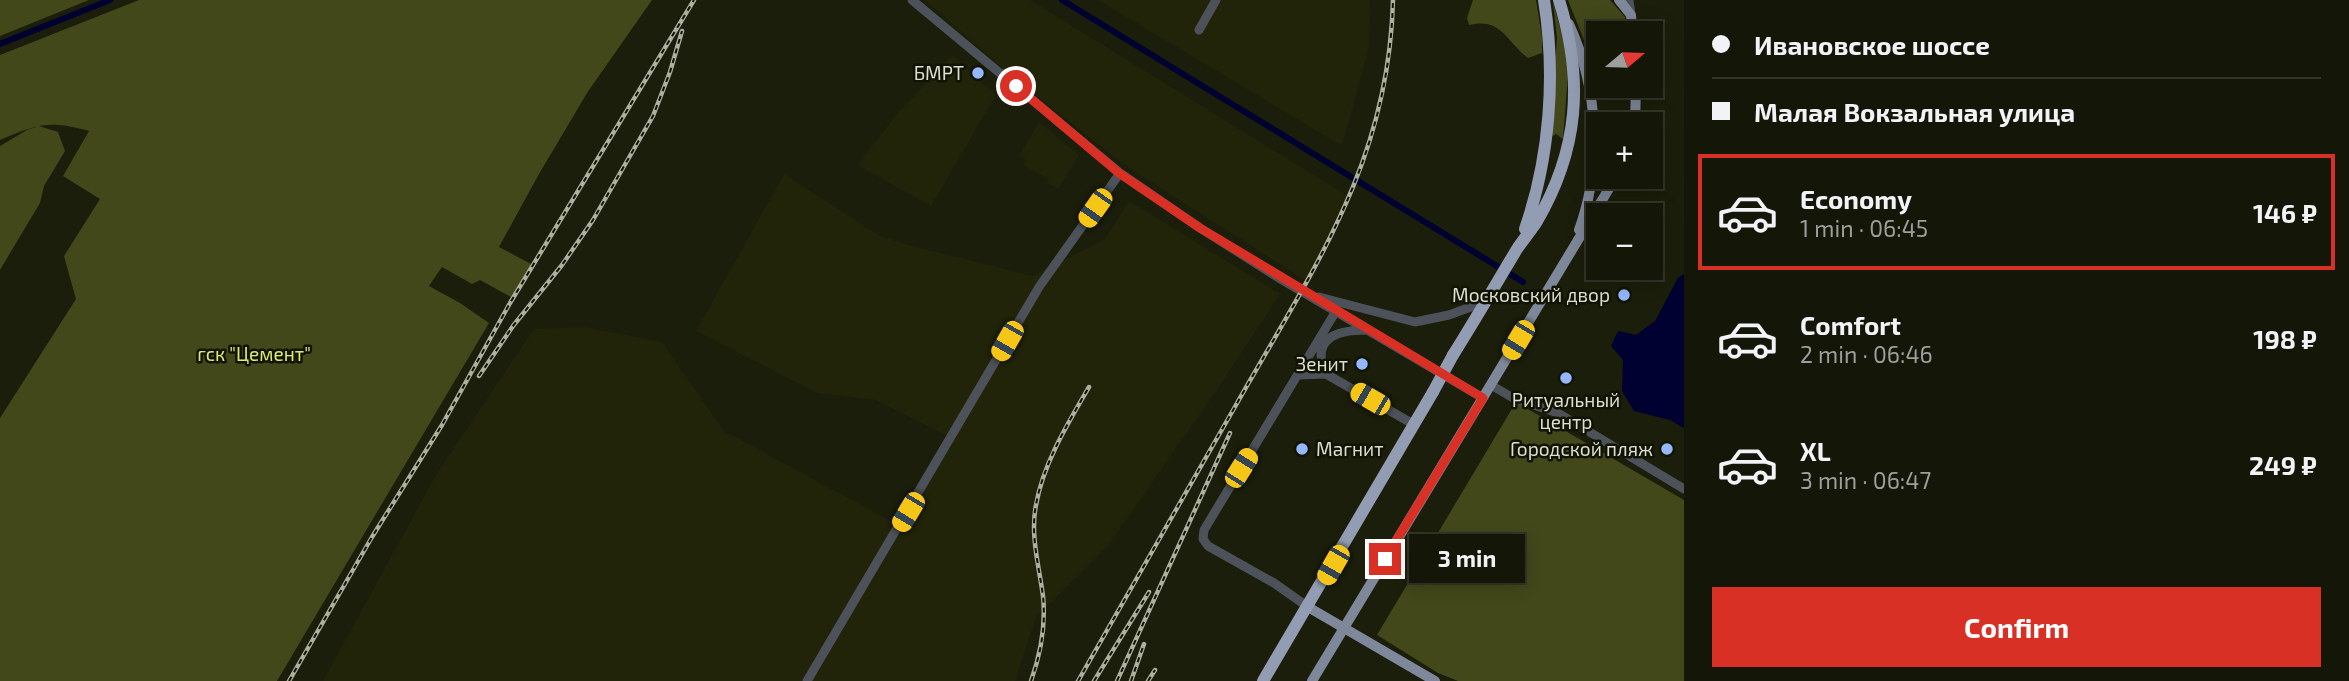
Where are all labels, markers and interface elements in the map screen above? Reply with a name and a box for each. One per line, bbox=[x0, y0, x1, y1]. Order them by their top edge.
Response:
north arrow bbox=[1586, 21, 1662, 98]
map controls bbox=[1586, 21, 1663, 280]
text: Ивановское шоссе bbox=[1754, 29, 1990, 60]
place label: БМРТ bbox=[914, 61, 964, 84]
marker: БМРТ bbox=[970, 65, 986, 81]
route start bbox=[1000, 70, 1032, 102]
text: Малая Вокзальная улица bbox=[1754, 96, 2075, 127]
button: + bbox=[1586, 112, 1663, 189]
icon: car bbox=[1716, 181, 1779, 244]
text: Economy bbox=[1800, 183, 1912, 214]
car bbox=[1075, 185, 1116, 231]
text: 146 ₽ bbox=[2253, 197, 2317, 228]
button: − bbox=[1586, 203, 1663, 280]
text: 1 min · 06:45 bbox=[1800, 214, 1928, 242]
place label: Московский двор bbox=[1452, 283, 1610, 306]
marker: Московский двор bbox=[1616, 287, 1632, 303]
icon: car bbox=[1716, 307, 1779, 370]
text: Comfort bbox=[1800, 309, 1901, 340]
car bbox=[1499, 317, 1538, 363]
car bbox=[988, 318, 1027, 364]
text: 198 ₽ bbox=[2253, 323, 2317, 354]
text: 2 min · 06:46 bbox=[1800, 340, 1933, 368]
park label: гск "Цемент" bbox=[197, 342, 311, 365]
place label: Зенит bbox=[1296, 352, 1348, 375]
marker: Зенит bbox=[1354, 356, 1370, 372]
marker: Ритуальный центр bbox=[1558, 370, 1574, 386]
car bbox=[1347, 379, 1394, 419]
place label: Ритуальный центр bbox=[1512, 388, 1620, 433]
icon: car bbox=[1716, 433, 1779, 496]
text: XL bbox=[1800, 435, 1831, 466]
place label: Магнит bbox=[1316, 437, 1383, 460]
place label: Городской пляж bbox=[1510, 437, 1653, 460]
marker: Магнит bbox=[1294, 441, 1310, 457]
marker: Городской пляж bbox=[1659, 441, 1675, 457]
car bbox=[1221, 445, 1262, 491]
text: 249 ₽ bbox=[2249, 449, 2317, 480]
text: 3 min · 06:47 bbox=[1800, 466, 1931, 494]
car bbox=[889, 489, 928, 535]
callout: 3 min bbox=[1410, 534, 1525, 584]
car bbox=[1314, 542, 1353, 588]
route end bbox=[1369, 543, 1401, 575]
text: 3 min bbox=[1438, 544, 1496, 572]
button: Confirm bbox=[1712, 587, 2321, 667]

